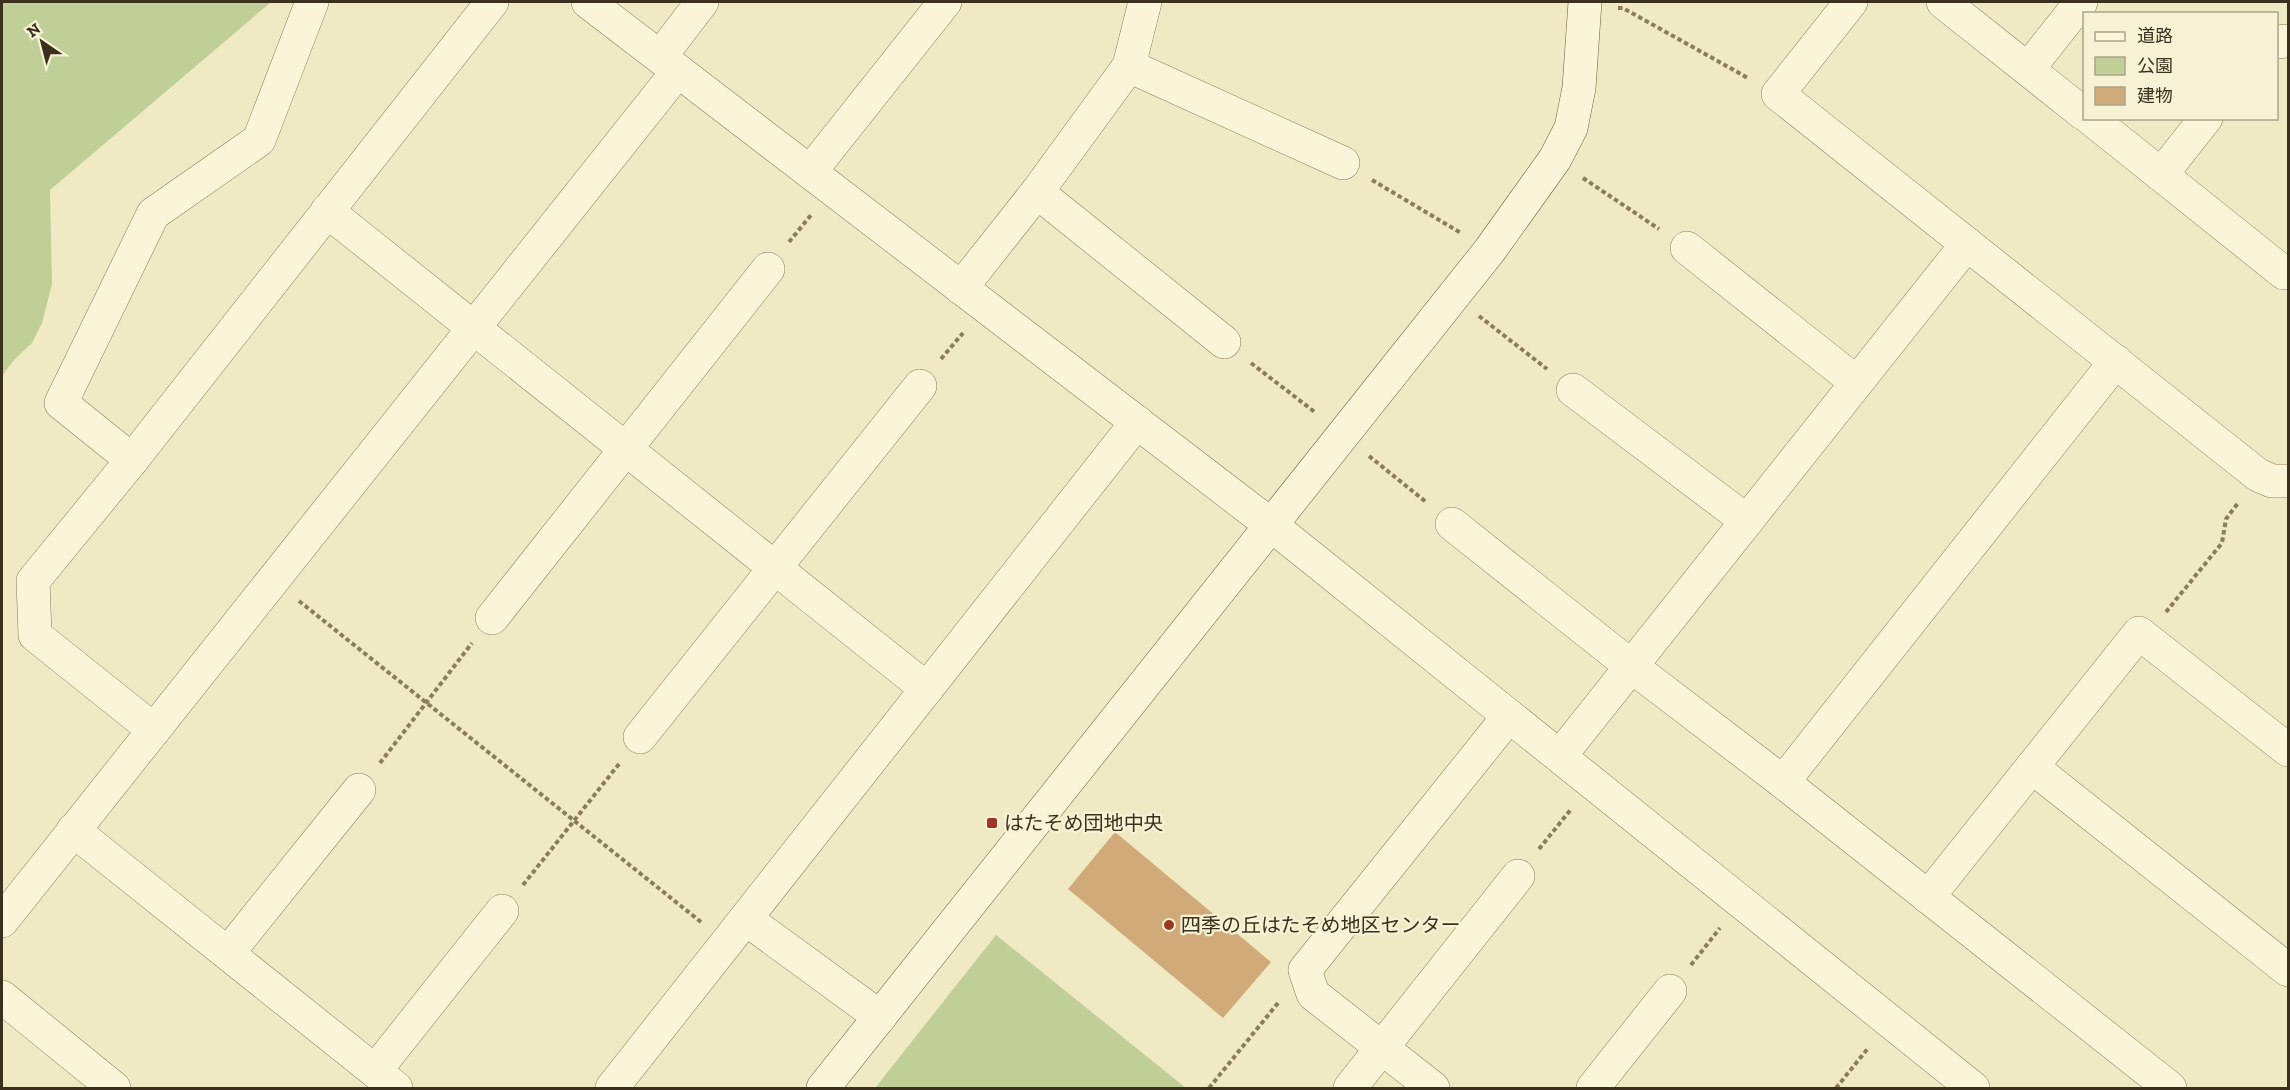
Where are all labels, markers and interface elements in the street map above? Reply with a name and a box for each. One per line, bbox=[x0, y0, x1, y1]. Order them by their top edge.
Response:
north arrow bbox=[12, 12, 72, 72]
legend bbox=[2083, 12, 2278, 120]
text: N bbox=[23, 19, 44, 41]
text: 道路 bbox=[2137, 25, 2173, 47]
text: 公園 bbox=[2137, 55, 2173, 77]
text: 建物 bbox=[2137, 85, 2173, 107]
place label: はたそめ団地中央 bbox=[1004, 811, 1164, 835]
marker: はたそめ団地中央 bbox=[985, 816, 999, 830]
place label: 四季の丘はたそめ地区センター bbox=[1181, 913, 1461, 937]
marker: 四季の丘はたそめ地区センター bbox=[1162, 918, 1176, 932]

